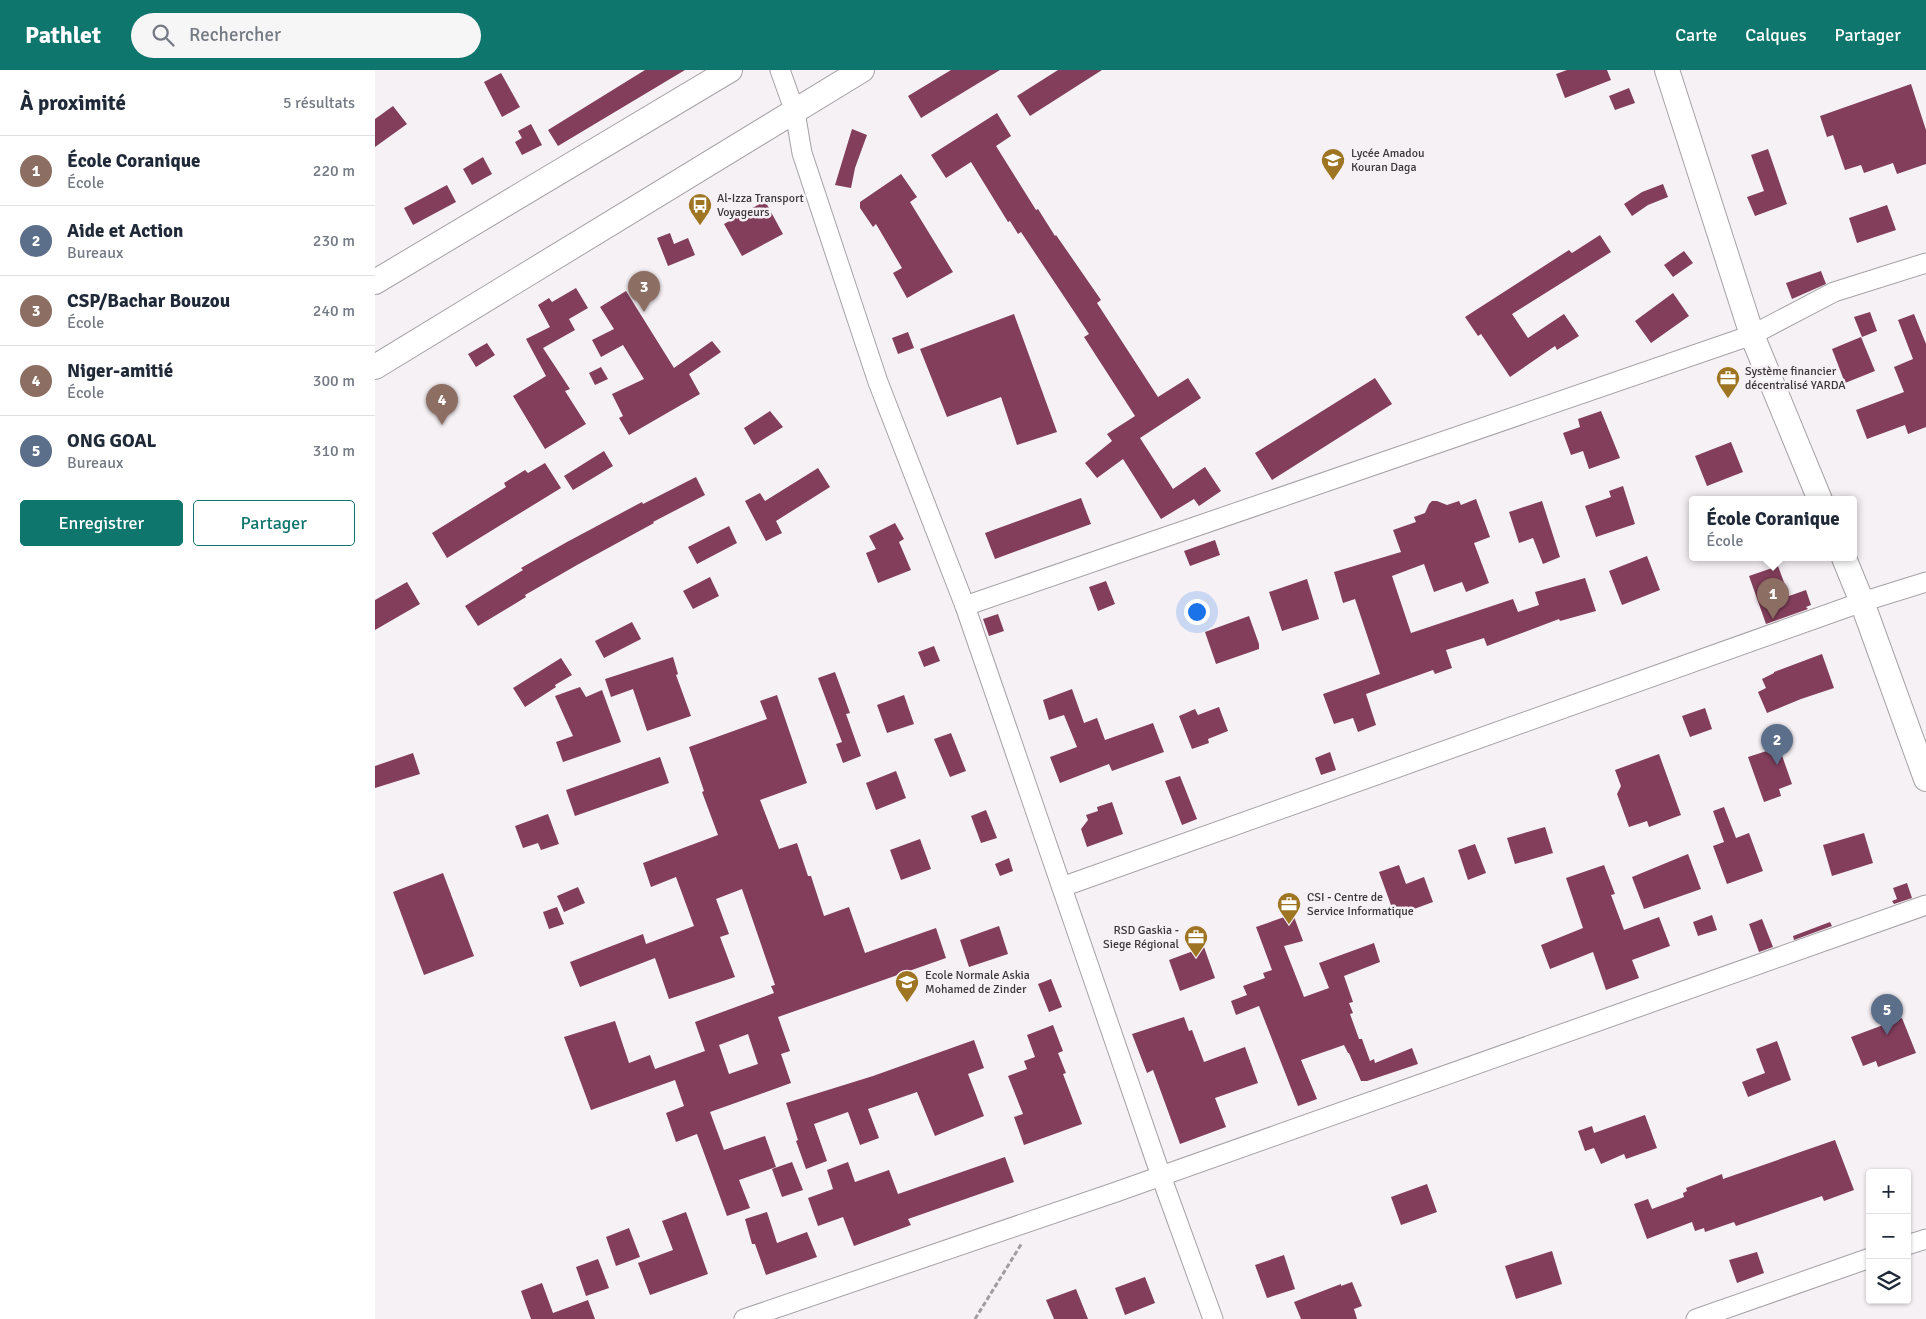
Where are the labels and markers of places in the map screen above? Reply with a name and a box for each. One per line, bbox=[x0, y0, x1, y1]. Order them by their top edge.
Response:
place label: Lycée Amadou Kouran Daga bbox=[1351, 146, 1425, 175]
school or university icon: Lycée Amadou Kouran Daga bbox=[1320, 147, 1346, 181]
place label: Al-Izza Transport Voyageurs bbox=[717, 191, 804, 220]
bus stop icon: Al-Izza Transport Voyageurs bbox=[687, 192, 713, 226]
pin: 3 bbox=[628, 271, 660, 312]
place label: Système financier décentralisé YARDA bbox=[1745, 364, 1846, 393]
office icon: Système financier décentralisé YARDA bbox=[1715, 365, 1741, 399]
pin: 4 bbox=[426, 384, 458, 425]
pin: 1 bbox=[1757, 578, 1789, 619]
pin: 2 bbox=[1761, 724, 1793, 765]
place label: CSI - Centre de Service Informatique bbox=[1307, 890, 1414, 919]
office icon: CSI - Centre de Service Informatique bbox=[1276, 891, 1302, 925]
place label: RSD Gaskia - Siege Régional bbox=[1103, 923, 1179, 952]
office icon: RSD Gaskia - Siege Régional bbox=[1183, 924, 1209, 958]
place label: Ecole Normale Askia Mohamed de Zinder bbox=[925, 968, 1030, 997]
school or university icon: Ecole Normale Askia Mohamed de Zinder bbox=[894, 969, 920, 1003]
pin: 5 bbox=[1871, 994, 1903, 1035]

